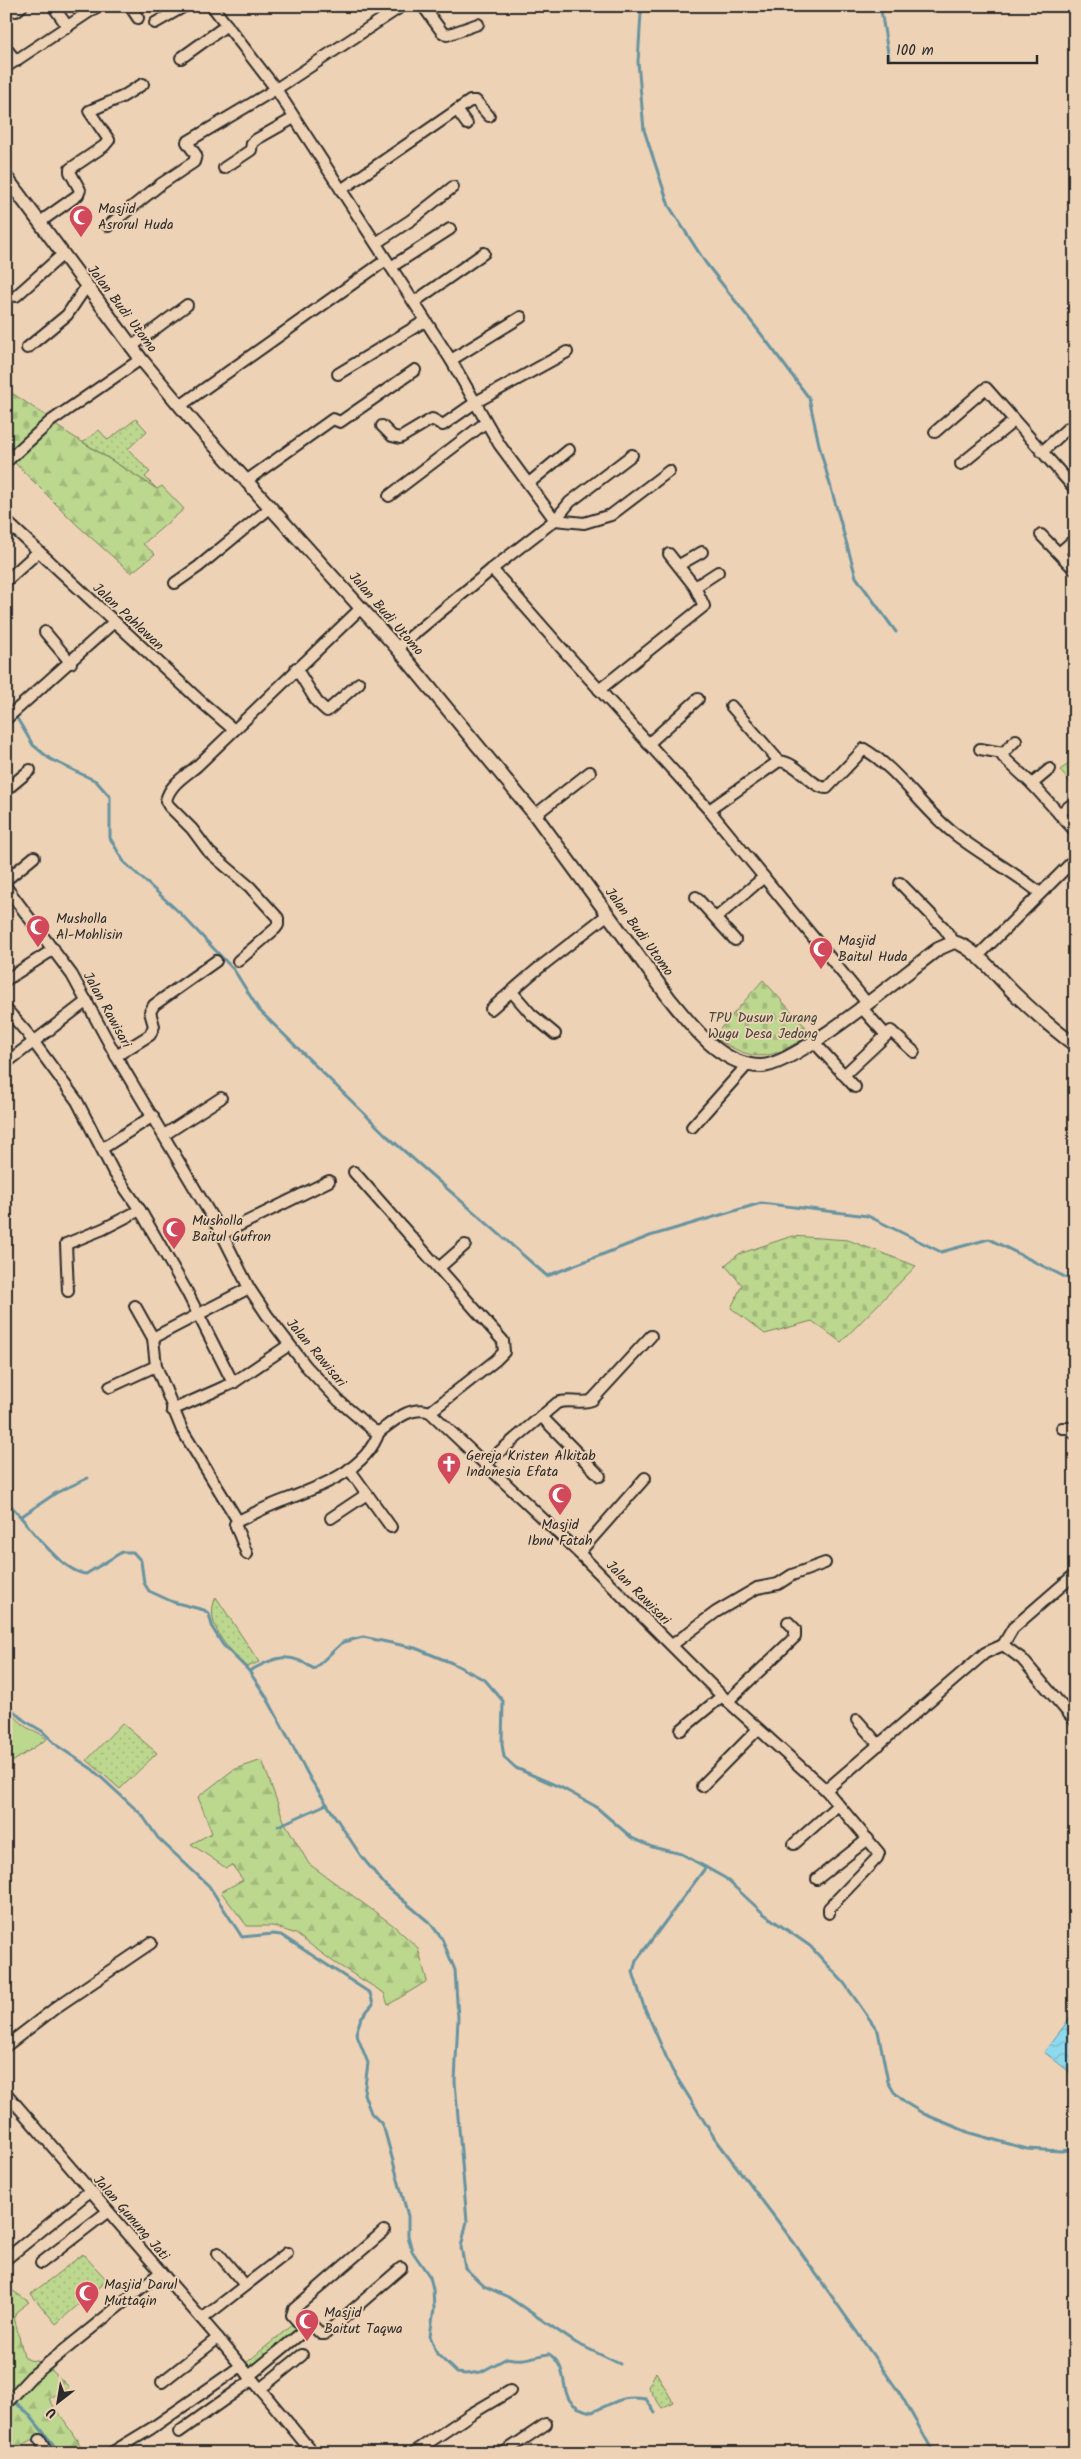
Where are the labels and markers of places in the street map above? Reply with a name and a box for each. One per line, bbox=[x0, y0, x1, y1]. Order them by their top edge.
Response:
place label: Masjid Asrorul Huda bbox=[98, 198, 174, 236]
mosque icon: Masjid Asrorul Huda bbox=[68, 204, 94, 238]
place label: Musholla Al-Mohlisin bbox=[56, 908, 123, 946]
mosque icon: Musholla Al-Mohlisin bbox=[25, 914, 51, 948]
place label: Masjid Baitul Huda bbox=[838, 930, 908, 968]
mosque icon: Masjid Baitul Huda bbox=[808, 936, 834, 970]
place label: Musholla Baitul Gufron bbox=[192, 1210, 271, 1248]
mosque icon: Musholla Baitul Gufron bbox=[161, 1216, 187, 1250]
place label: Gereja Kristen Alkitab Indonesia Efata bbox=[466, 1445, 596, 1483]
church icon: Gereja Kristen Alkitab Indonesia Efata bbox=[436, 1451, 462, 1485]
mosque icon: Masjid Ibnu Fatah bbox=[547, 1482, 573, 1516]
place label: Masjid Ibnu Fatah bbox=[528, 1514, 592, 1552]
place label: Masjid Darul Muttaqin bbox=[104, 2274, 178, 2312]
mosque icon: Masjid Darul Muttaqin bbox=[74, 2280, 100, 2314]
place label: Masjid Baitut Taqwa bbox=[324, 2302, 403, 2340]
mosque icon: Masjid Baitut Taqwa bbox=[294, 2308, 320, 2342]

